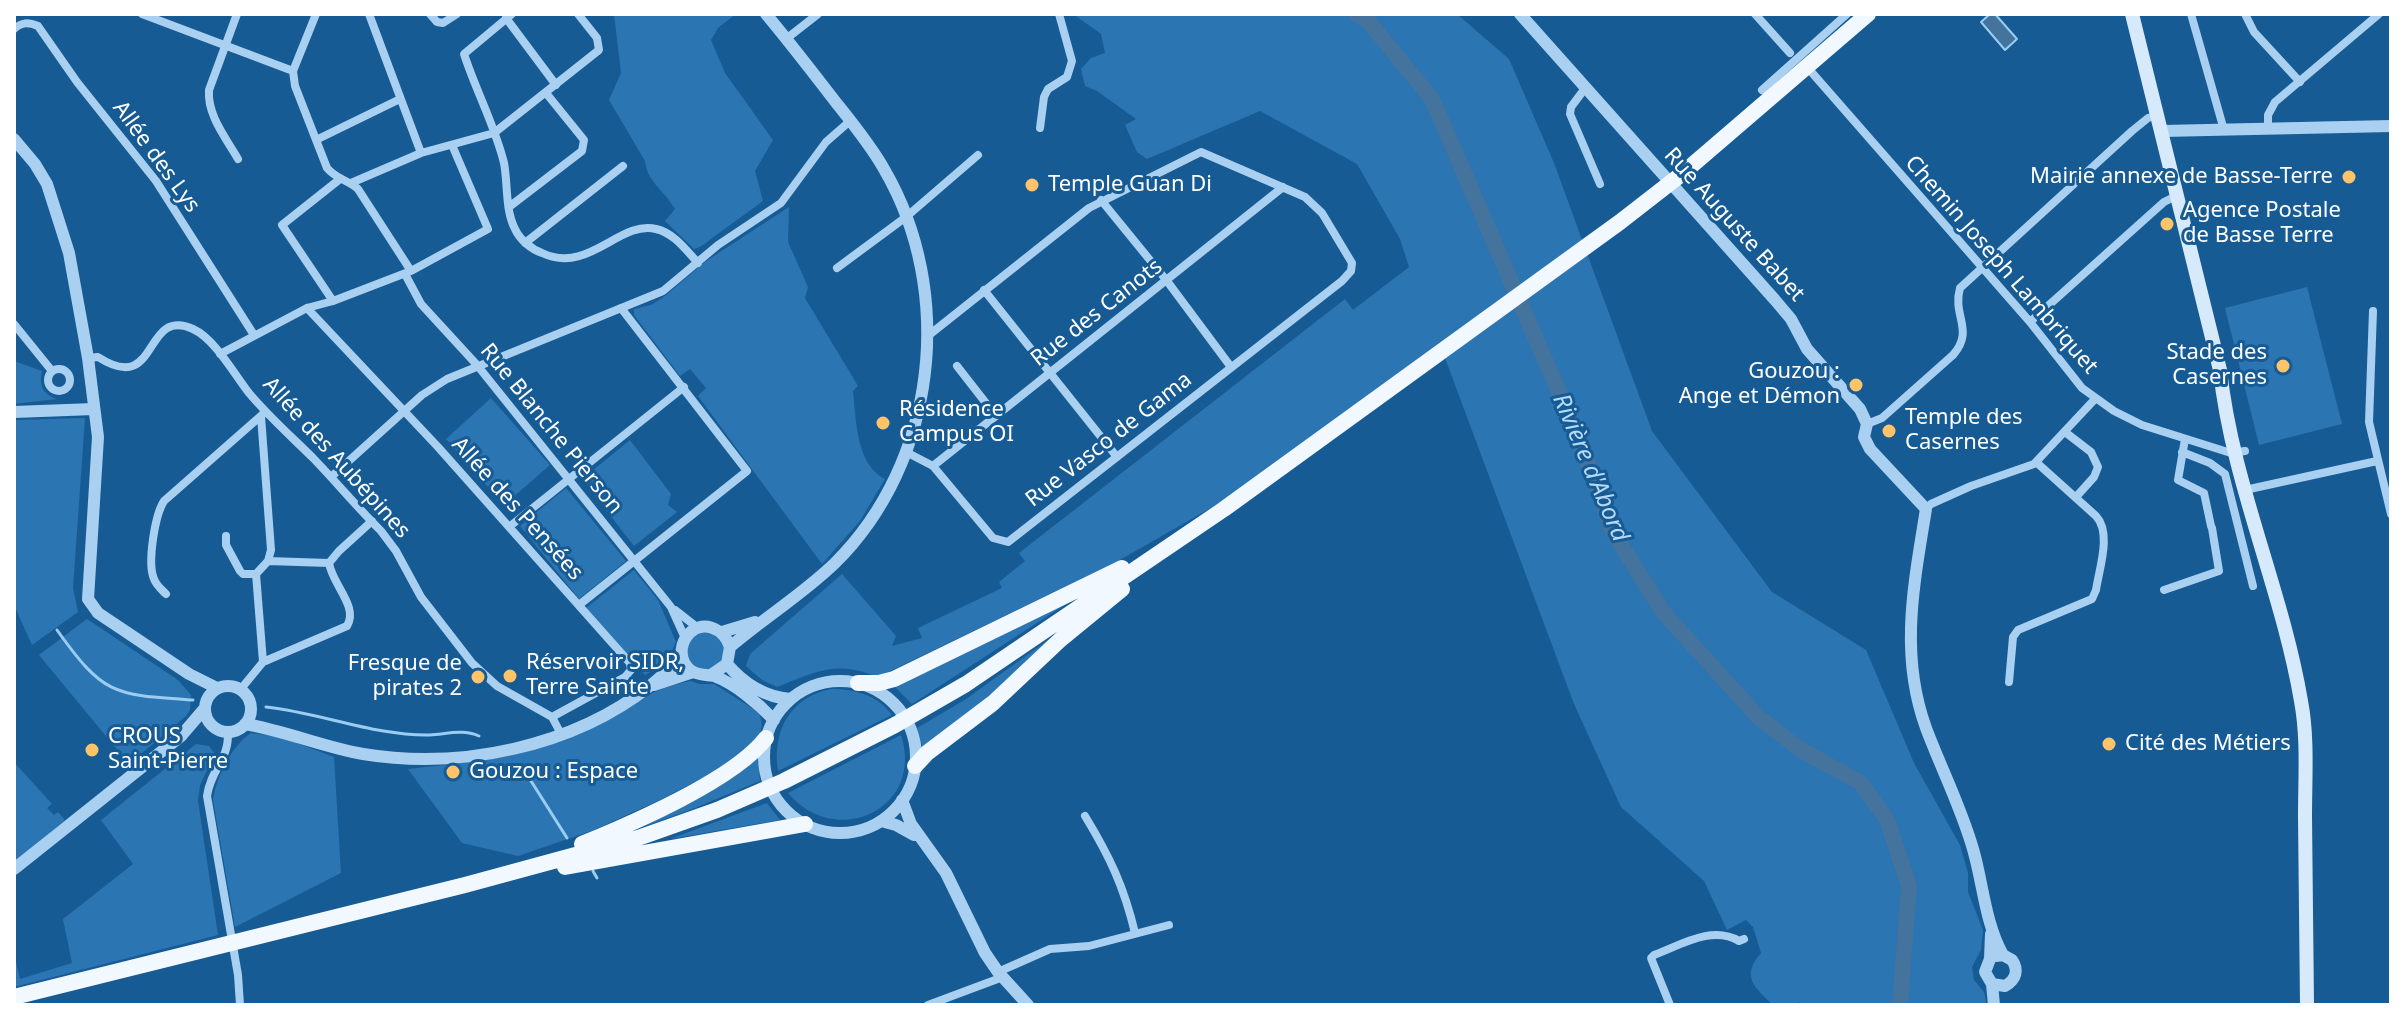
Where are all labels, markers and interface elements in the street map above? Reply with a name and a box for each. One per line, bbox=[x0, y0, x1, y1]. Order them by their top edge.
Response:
street label: Allée des Lys bbox=[107, 96, 205, 218]
street label: Rue Auguste Babet bbox=[1658, 143, 1810, 307]
street label: Chemin Joseph Lambriquet bbox=[1899, 150, 2103, 380]
place label: Mairie annexe de Basse-Terre bbox=[2030, 164, 2333, 190]
marker: Mairie annexe de Basse-Terre bbox=[2340, 168, 2358, 186]
place label: Temple Guan Di bbox=[1048, 172, 1212, 198]
marker: Temple Guan Di bbox=[1023, 176, 1041, 194]
place label: Agence Postale de Basse Terre bbox=[2183, 198, 2341, 250]
marker: Agence Postale de Basse Terre bbox=[2158, 215, 2176, 233]
street label: Rue des Canots bbox=[1026, 254, 1168, 372]
street label: Rue Blanche Pierson bbox=[474, 338, 628, 520]
place label: Stade des Casernes bbox=[2167, 340, 2267, 392]
marker: Stade des Casernes bbox=[2274, 357, 2292, 375]
place label: Gouzou : Ange et Démon bbox=[1679, 359, 1840, 410]
street label: Rue Vasco de Gama bbox=[1021, 367, 1197, 513]
street label: Allée des Aubépines bbox=[257, 372, 415, 544]
marker: Gouzou : Ange et Démon bbox=[1847, 376, 1865, 394]
water label: Rivière d'Abord bbox=[1546, 390, 1634, 546]
place label: Résidence Campus OI bbox=[899, 397, 1014, 448]
place label: Temple des Casernes bbox=[1905, 405, 2022, 456]
marker: Résidence Campus OI bbox=[874, 414, 892, 432]
marker: Temple des Casernes bbox=[1880, 422, 1898, 440]
street label: Allée des Pensées bbox=[446, 432, 588, 586]
place label: Réservoir SIDR, Terre Sainte bbox=[526, 650, 684, 702]
place label: Fresque de pirates 2 bbox=[348, 651, 462, 702]
marker: Réservoir SIDR, Terre Sainte bbox=[501, 667, 519, 685]
marker: Fresque de pirates 2 bbox=[469, 668, 487, 686]
place label: CROUS Saint-Pierre bbox=[108, 724, 228, 776]
place label: Cité des Métiers bbox=[2125, 731, 2291, 757]
marker: Cité des Métiers bbox=[2100, 735, 2118, 753]
marker: CROUS Saint-Pierre bbox=[83, 741, 101, 759]
place label: Gouzou : Espace bbox=[469, 759, 638, 785]
marker: Gouzou : Espace bbox=[444, 763, 462, 781]

